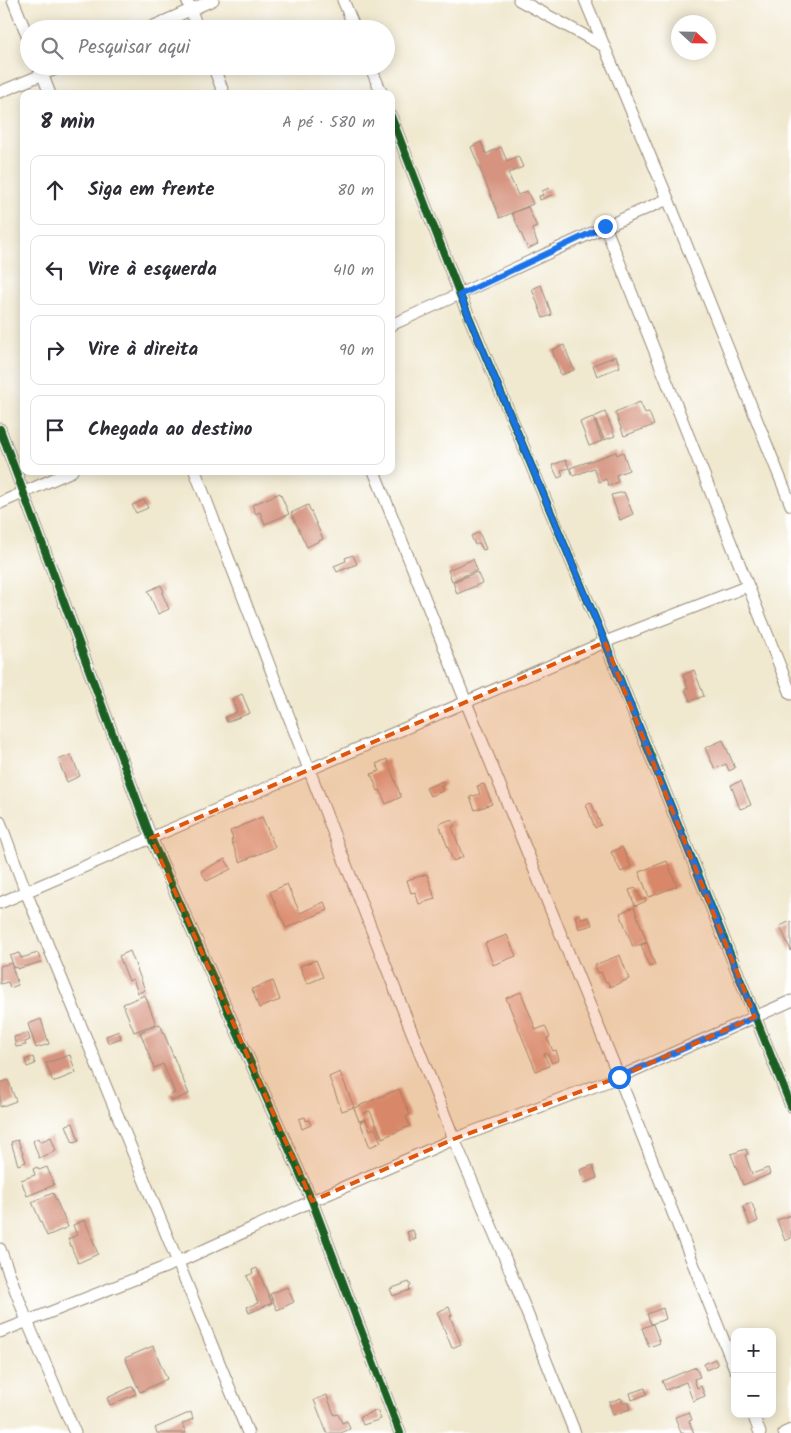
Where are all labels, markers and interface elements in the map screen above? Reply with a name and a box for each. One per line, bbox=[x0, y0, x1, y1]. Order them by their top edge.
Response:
north arrow bbox=[671, 15, 716, 60]
search box bbox=[20, 20, 395, 75]
text: Pesquisar aqui bbox=[78, 33, 190, 63]
icon: search bbox=[38, 34, 66, 62]
text: 8 min bbox=[40, 106, 95, 139]
text: A pé · 580 m bbox=[282, 110, 375, 135]
text: Siga em frente bbox=[88, 175, 215, 205]
icon: ahead bbox=[41, 176, 69, 204]
text: 80 m bbox=[337, 178, 374, 203]
route end bbox=[594, 215, 617, 238]
text: Vire à esquerda bbox=[88, 255, 217, 285]
icon: left bbox=[41, 256, 69, 284]
text: 410 m bbox=[333, 258, 374, 283]
text: Vire à direita bbox=[88, 335, 198, 365]
icon: right bbox=[41, 336, 69, 364]
text: 90 m bbox=[339, 338, 374, 363]
text: Chegada ao destino bbox=[88, 415, 253, 445]
icon: arrive bbox=[41, 416, 69, 444]
route start bbox=[608, 1066, 631, 1089]
map controls bbox=[731, 1328, 776, 1418]
button: + bbox=[731, 1328, 776, 1373]
button: − bbox=[731, 1373, 776, 1418]

